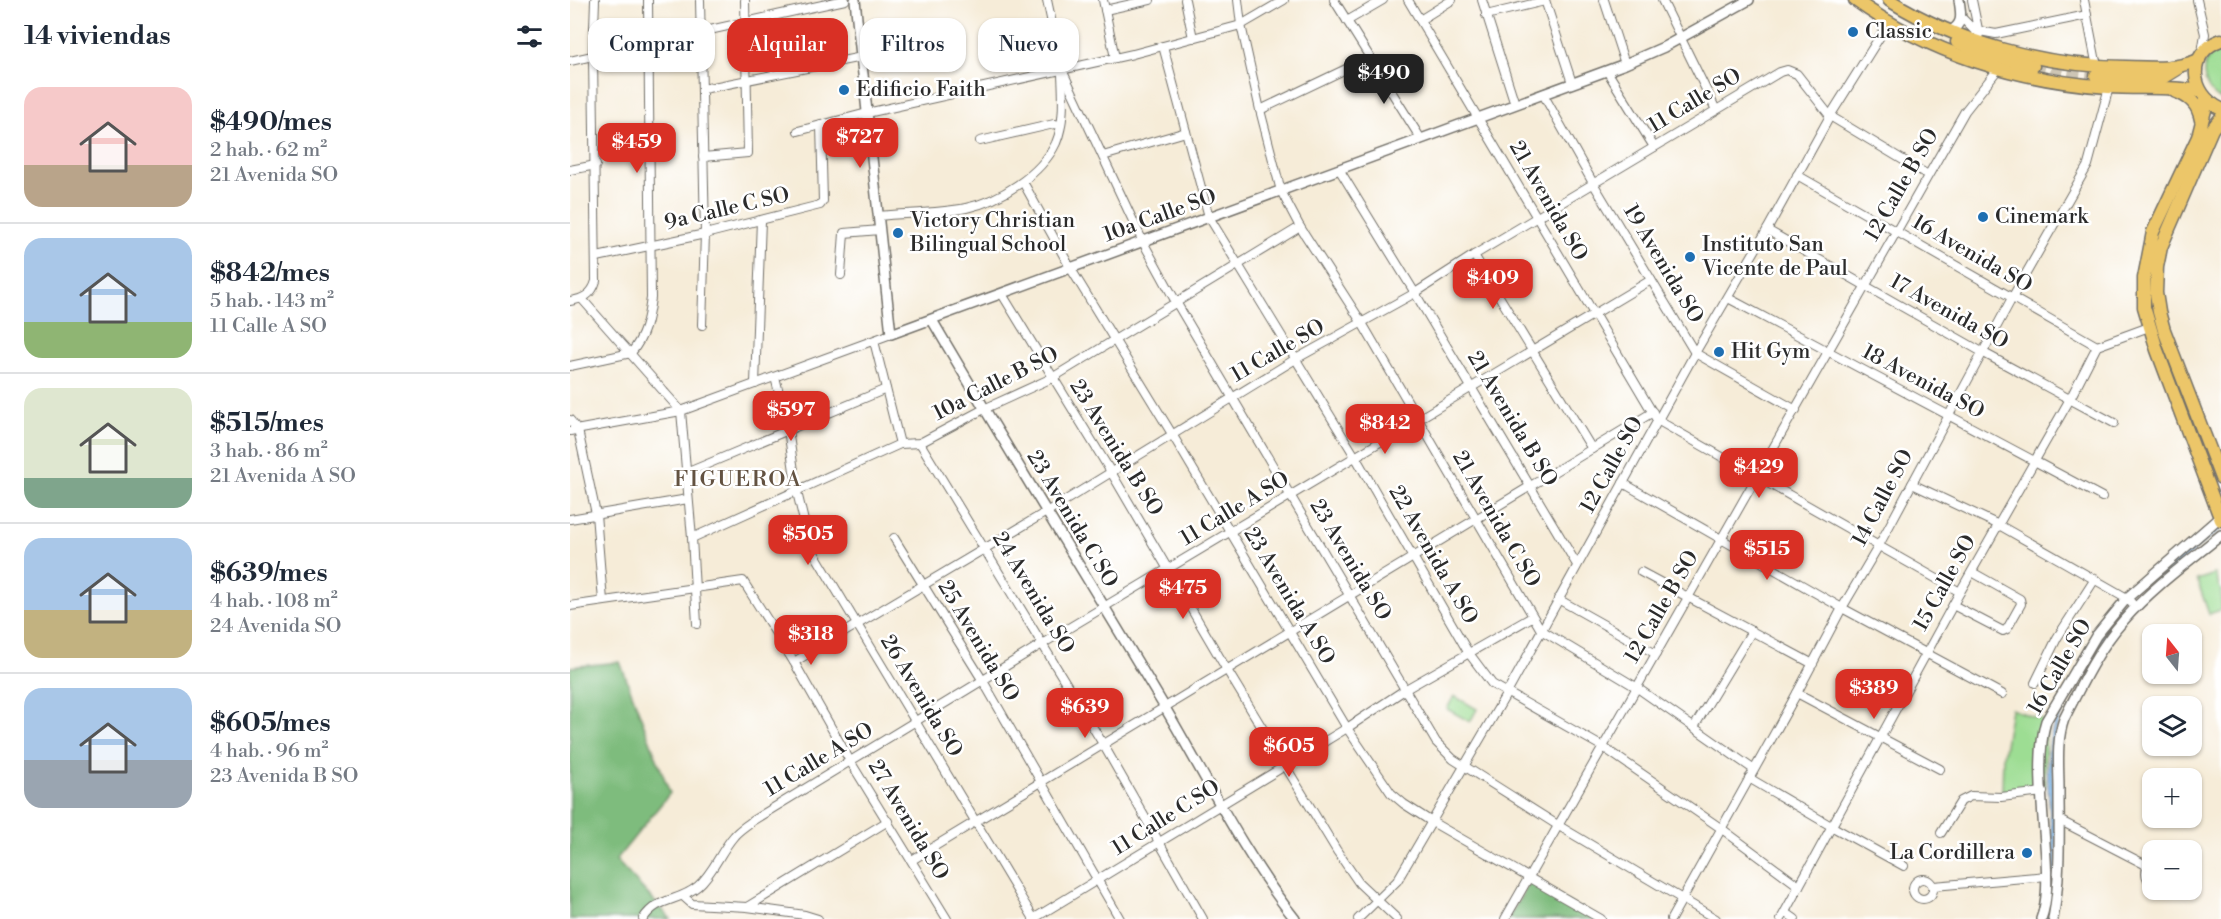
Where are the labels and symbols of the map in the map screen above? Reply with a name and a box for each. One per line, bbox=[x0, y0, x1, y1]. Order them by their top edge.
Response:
place label: Classic bbox=[1865, 19, 1932, 45]
marker: Classic bbox=[1846, 25, 1860, 39]
pin: $490 bbox=[1348, 54, 1420, 105]
street label: 11 Calle SO bbox=[1644, 63, 1746, 139]
place label: Edificio Faith bbox=[856, 77, 986, 103]
marker: Edificio Faith bbox=[837, 83, 851, 97]
pin: $727 bbox=[824, 118, 896, 169]
pin: $459 bbox=[601, 123, 673, 174]
street label: 12 Calle B SO bbox=[1859, 124, 1945, 246]
street label: 21 Avenida SO bbox=[1503, 136, 1593, 266]
street label: 9a Calle C SO bbox=[662, 182, 792, 236]
street label: 10a Calle SO bbox=[1100, 184, 1220, 248]
street label: 19 Avenida SO bbox=[1617, 200, 1709, 328]
place label: Cinemark bbox=[1995, 204, 2089, 230]
place label: Victory Christian Bilingual School bbox=[909, 208, 1075, 258]
street label: 16 Avenida SO bbox=[1907, 209, 2037, 299]
marker: Cinemark bbox=[1976, 210, 1990, 224]
marker: Victory Christian Bilingual School bbox=[891, 226, 905, 240]
place label: Instituto San Vicente de Paul bbox=[1701, 232, 1848, 282]
marker: Instituto San Vicente de Paul bbox=[1683, 250, 1697, 264]
pin: $409 bbox=[1457, 259, 1529, 310]
street label: 17 Avenida SO bbox=[1885, 269, 2013, 355]
street label: 11 Calle SO bbox=[1226, 314, 1330, 388]
place label: Hit Gym bbox=[1731, 339, 1810, 365]
street label: 18 Avenida SO bbox=[1857, 339, 1989, 425]
street label: 10a Calle B SO bbox=[929, 341, 1063, 427]
marker: Hit Gym bbox=[1712, 345, 1726, 359]
street label: 21 Avenida B SO bbox=[1461, 346, 1563, 492]
street label: 23 Avenida B SO bbox=[1064, 375, 1168, 521]
pin: $597 bbox=[755, 391, 827, 442]
pin: $842 bbox=[1349, 404, 1421, 455]
street label: 12 Calle SO bbox=[1575, 412, 1649, 518]
street label: 14 Calle SO bbox=[1847, 445, 1919, 551]
street label: 23 Avenida C SO bbox=[1021, 446, 1123, 592]
street label: 21 Avenida C SO bbox=[1446, 446, 1546, 592]
pin: $429 bbox=[1723, 448, 1795, 499]
district label: FIGUEROA bbox=[674, 466, 802, 493]
street label: 11 Calle A SO bbox=[1176, 466, 1294, 552]
street label: 22 Avenida A SO bbox=[1383, 481, 1483, 629]
street label: 23 Avenida SO bbox=[1304, 495, 1396, 625]
pin: $505 bbox=[772, 515, 844, 566]
street label: 23 Avenida A SO bbox=[1238, 523, 1340, 669]
street label: 24 Avenida SO bbox=[986, 527, 1080, 659]
pin: $515 bbox=[1731, 530, 1803, 581]
street label: 15 Calle SO bbox=[1908, 530, 1982, 636]
street label: 12 Calle B SO bbox=[1619, 546, 1705, 668]
pin: $475 bbox=[1147, 569, 1219, 620]
street label: 25 Avenida SO bbox=[932, 576, 1024, 706]
street label: 16 Calle SO bbox=[2022, 614, 2098, 720]
pin: $318 bbox=[775, 615, 847, 666]
north arrow bbox=[2142, 624, 2202, 684]
street label: 26 Avenida SO bbox=[874, 630, 968, 762]
pin: $389 bbox=[1838, 669, 1910, 720]
pin: $639 bbox=[1049, 688, 1121, 739]
street label: 11 Calle A SO bbox=[760, 717, 878, 803]
pin: $605 bbox=[1253, 727, 1325, 778]
street label: 27 Avenida SO bbox=[862, 755, 954, 885]
street label: 11 Calle C SO bbox=[1107, 774, 1225, 862]
place label: La Cordillera bbox=[1890, 840, 2015, 866]
marker: La Cordillera bbox=[2020, 846, 2034, 860]

